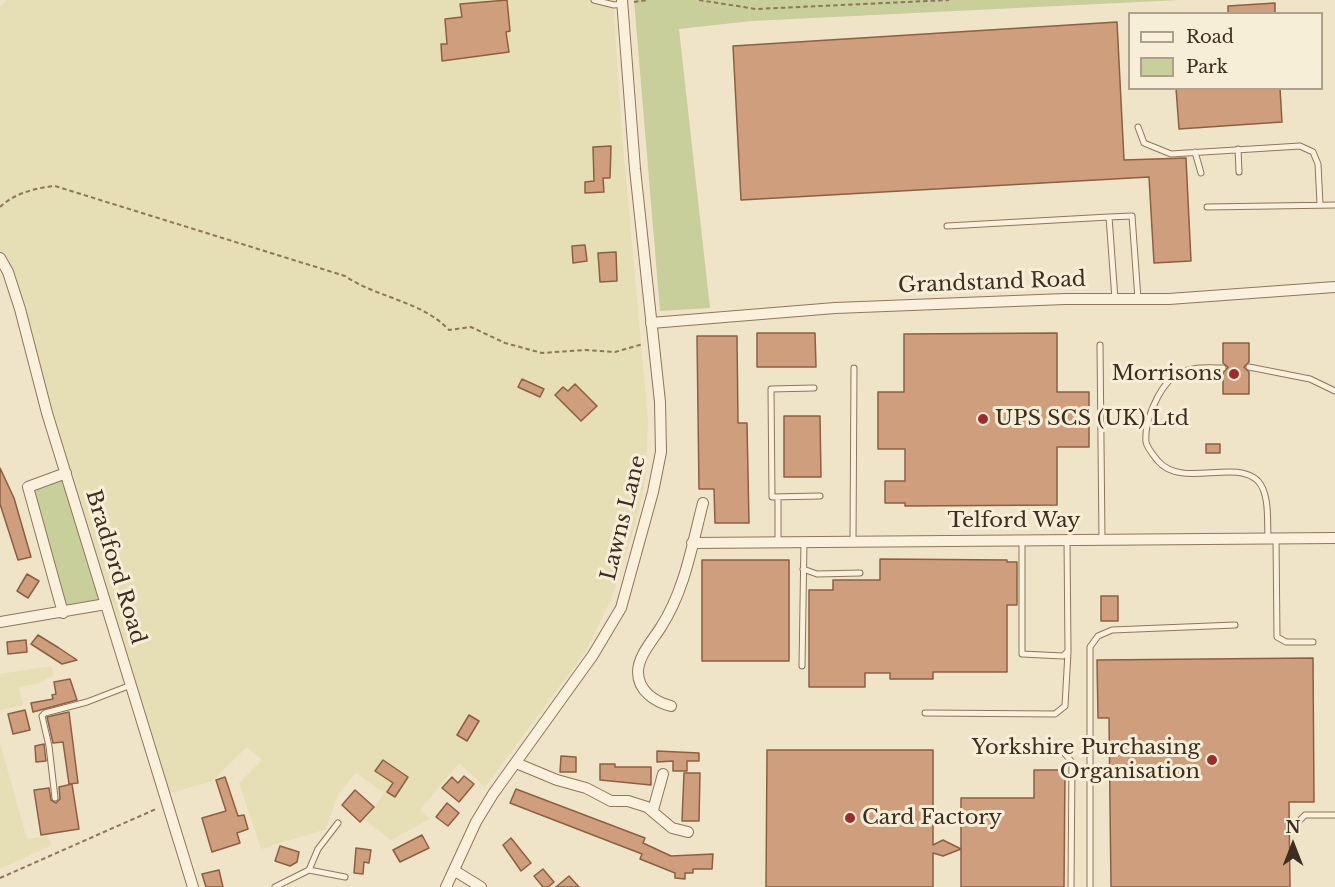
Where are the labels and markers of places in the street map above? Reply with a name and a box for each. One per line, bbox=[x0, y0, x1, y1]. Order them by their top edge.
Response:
place label: Morrisons bbox=[1111, 361, 1222, 387]
marker: Morrisons bbox=[1227, 367, 1241, 381]
place label: UPS SCS (UK) Ltd bbox=[995, 406, 1189, 432]
marker: UPS SCS (UK) Ltd bbox=[976, 412, 990, 426]
place label: Yorkshire Purchasing Organisation bbox=[972, 735, 1200, 785]
marker: Yorkshire Purchasing Organisation bbox=[1205, 753, 1219, 767]
place label: Card Factory bbox=[862, 805, 1002, 831]
marker: Card Factory bbox=[843, 811, 857, 825]

